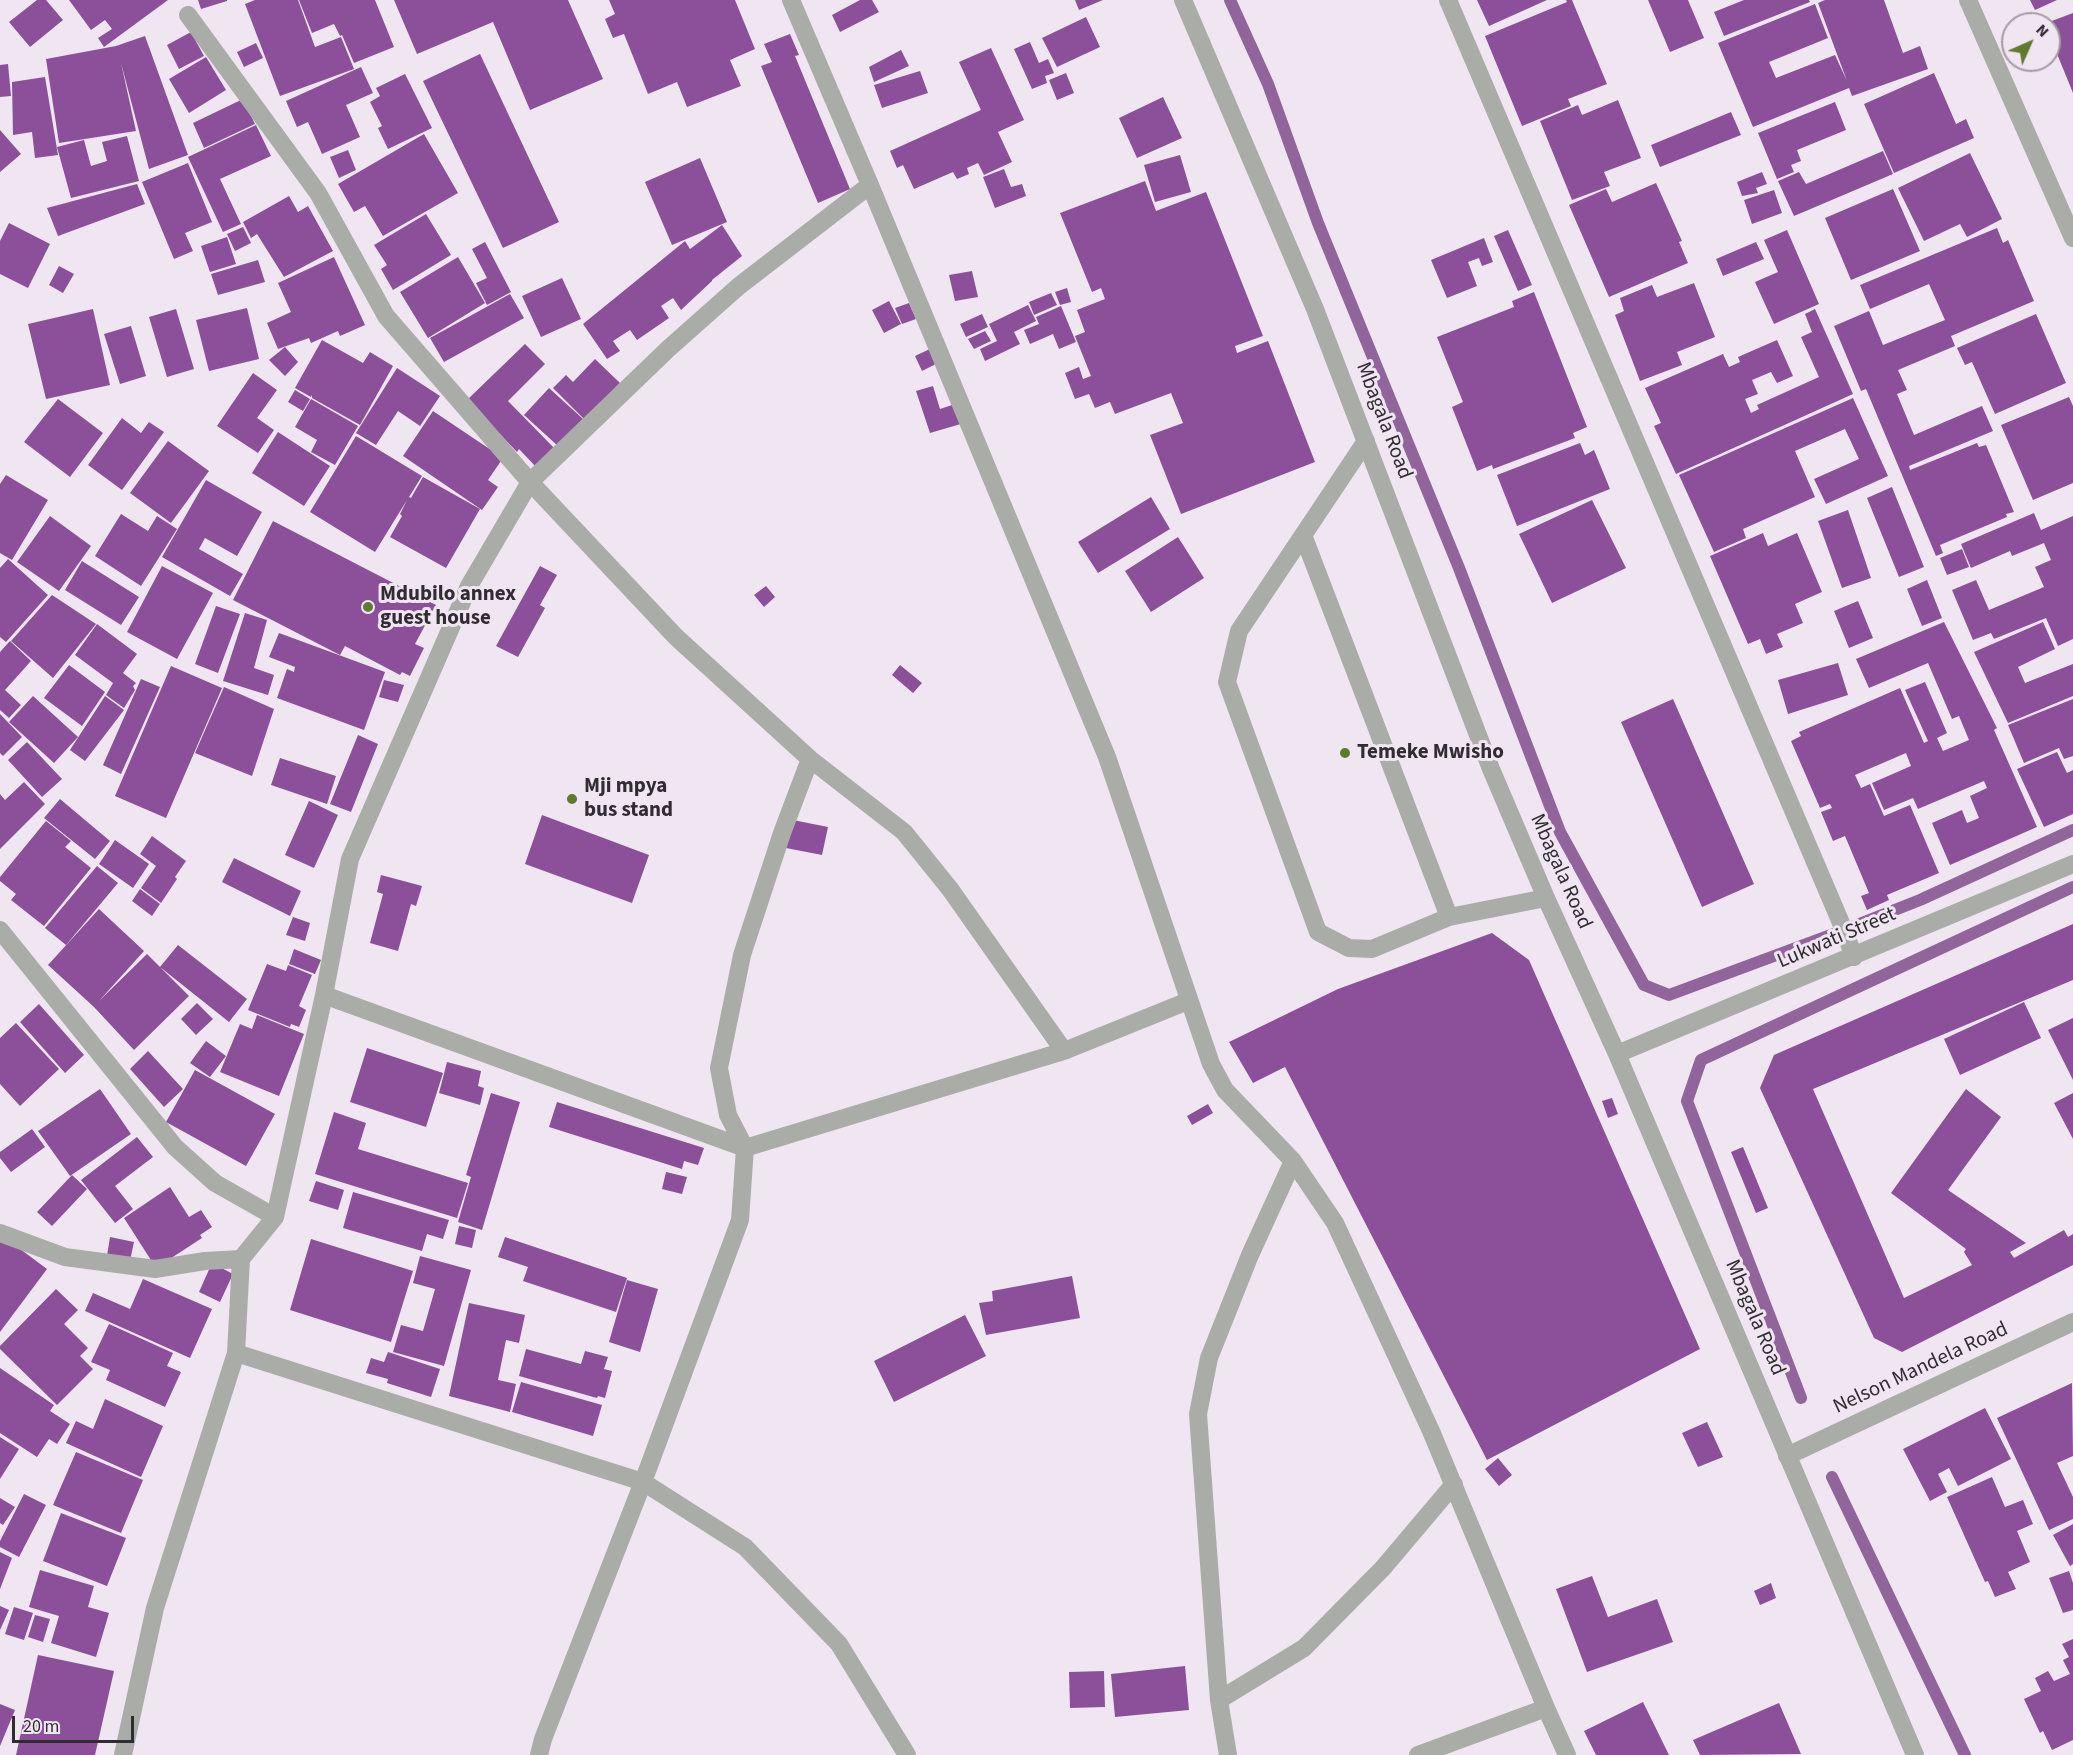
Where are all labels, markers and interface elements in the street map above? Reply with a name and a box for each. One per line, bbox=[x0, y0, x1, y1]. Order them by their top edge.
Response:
north arrow bbox=[2001, 12, 2061, 72]
text: N bbox=[2031, 19, 2054, 42]
street label: Mbagala Road bbox=[1349, 359, 1417, 483]
place label: Mdubilo annex guest house bbox=[380, 582, 516, 632]
marker: Mdubilo annex guest house bbox=[361, 600, 375, 614]
place label: Temeke Mwisho bbox=[1357, 740, 1504, 766]
marker: Temeke Mwisho bbox=[1338, 746, 1352, 760]
place label: Mji mpya bus stand bbox=[584, 774, 673, 824]
marker: Mji mpya bus stand bbox=[565, 792, 579, 806]
street label: Mbagala Road bbox=[1523, 811, 1597, 933]
street label: Lukwati Street bbox=[1774, 903, 1900, 975]
street label: Mbagala Road bbox=[1718, 1256, 1790, 1380]
street label: Nelson Mandela Road bbox=[1830, 1317, 2012, 1421]
scale bar bbox=[15, 1704, 136, 1742]
text: 20 m bbox=[23, 1714, 59, 1739]

